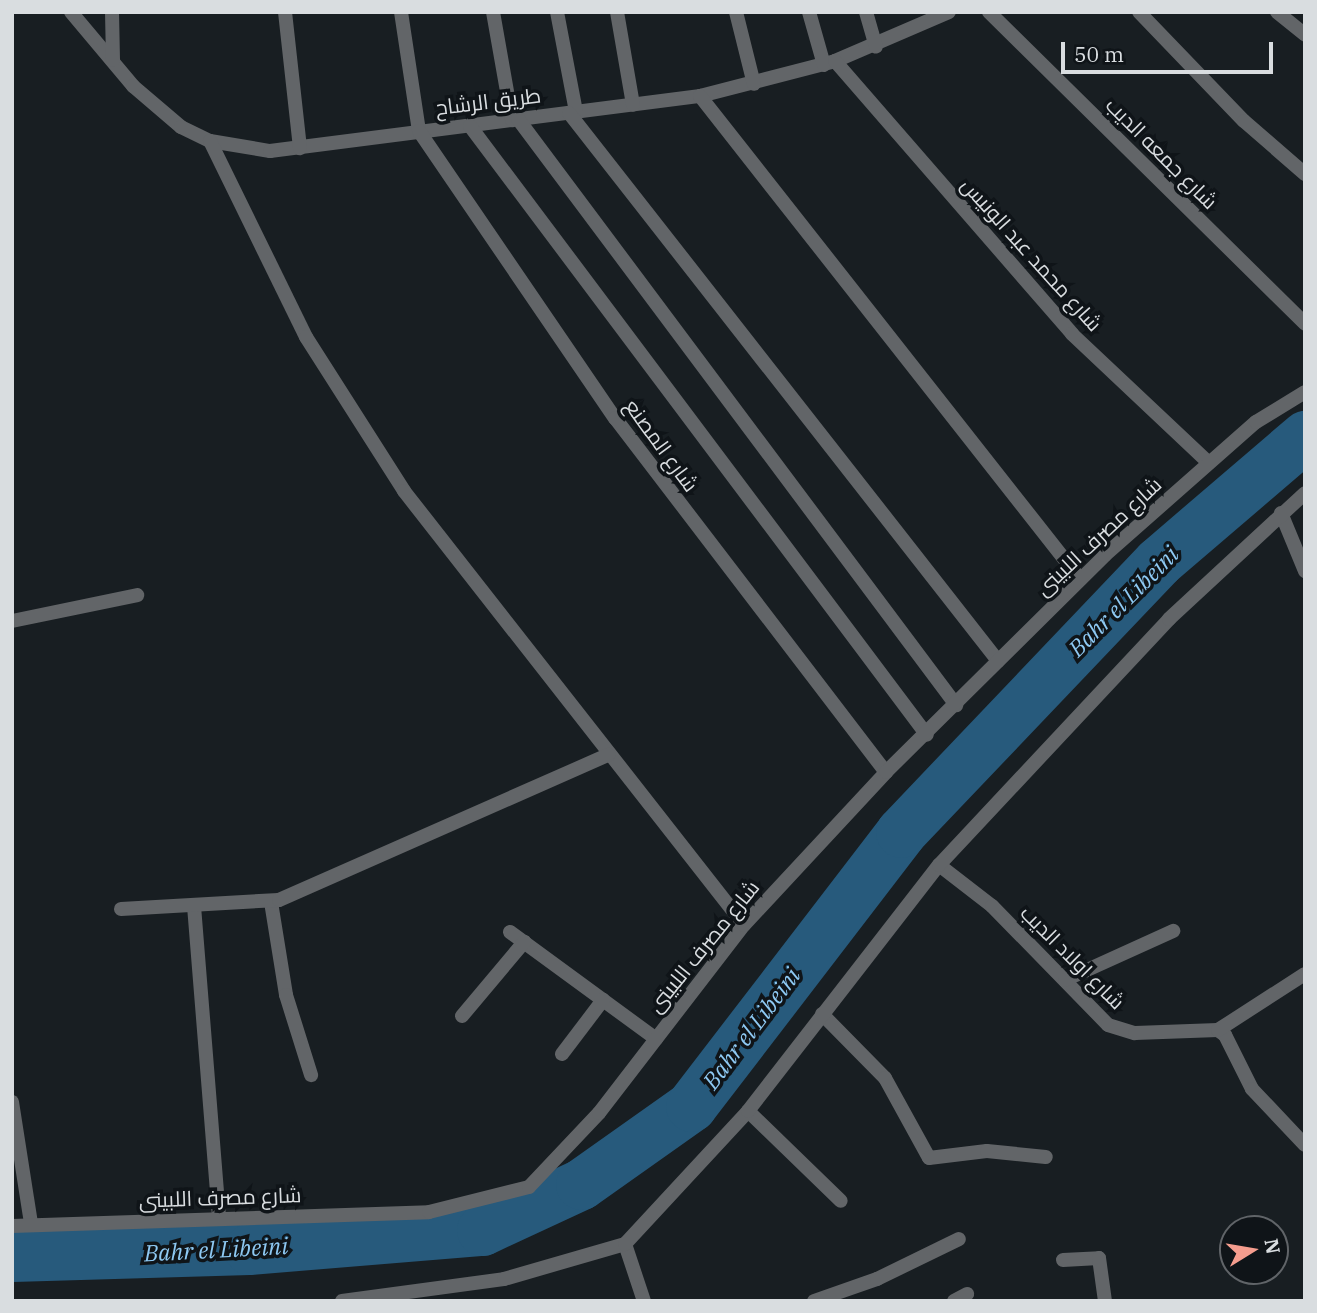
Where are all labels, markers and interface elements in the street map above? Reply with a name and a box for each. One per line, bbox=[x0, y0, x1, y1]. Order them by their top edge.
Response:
scale bar bbox=[1065, 28, 1277, 72]
text: 50 m bbox=[1074, 40, 1124, 68]
street label: طريق الرشاح bbox=[434, 82, 542, 120]
street label: شارع جمعه الديب bbox=[1101, 92, 1223, 214]
street label: شارع محمد عبد الونيس bbox=[956, 172, 1108, 336]
street label: شارع المصنع bbox=[620, 394, 704, 496]
street label: شارع مصرف اللبينى bbox=[1030, 471, 1166, 601]
water label: Bahr el Libeini bbox=[1062, 540, 1184, 662]
street label: شارع مصرف اللبينى bbox=[642, 875, 764, 1017]
street label: شارع اولاد الديب bbox=[1016, 900, 1130, 1014]
water label: Bahr el Libeini bbox=[697, 962, 805, 1094]
street label: شارع مصرف اللبينى bbox=[138, 1182, 302, 1212]
north arrow bbox=[1219, 1215, 1289, 1285]
water label: Bahr el Libeini bbox=[143, 1231, 289, 1267]
text: N bbox=[1259, 1237, 1286, 1256]

